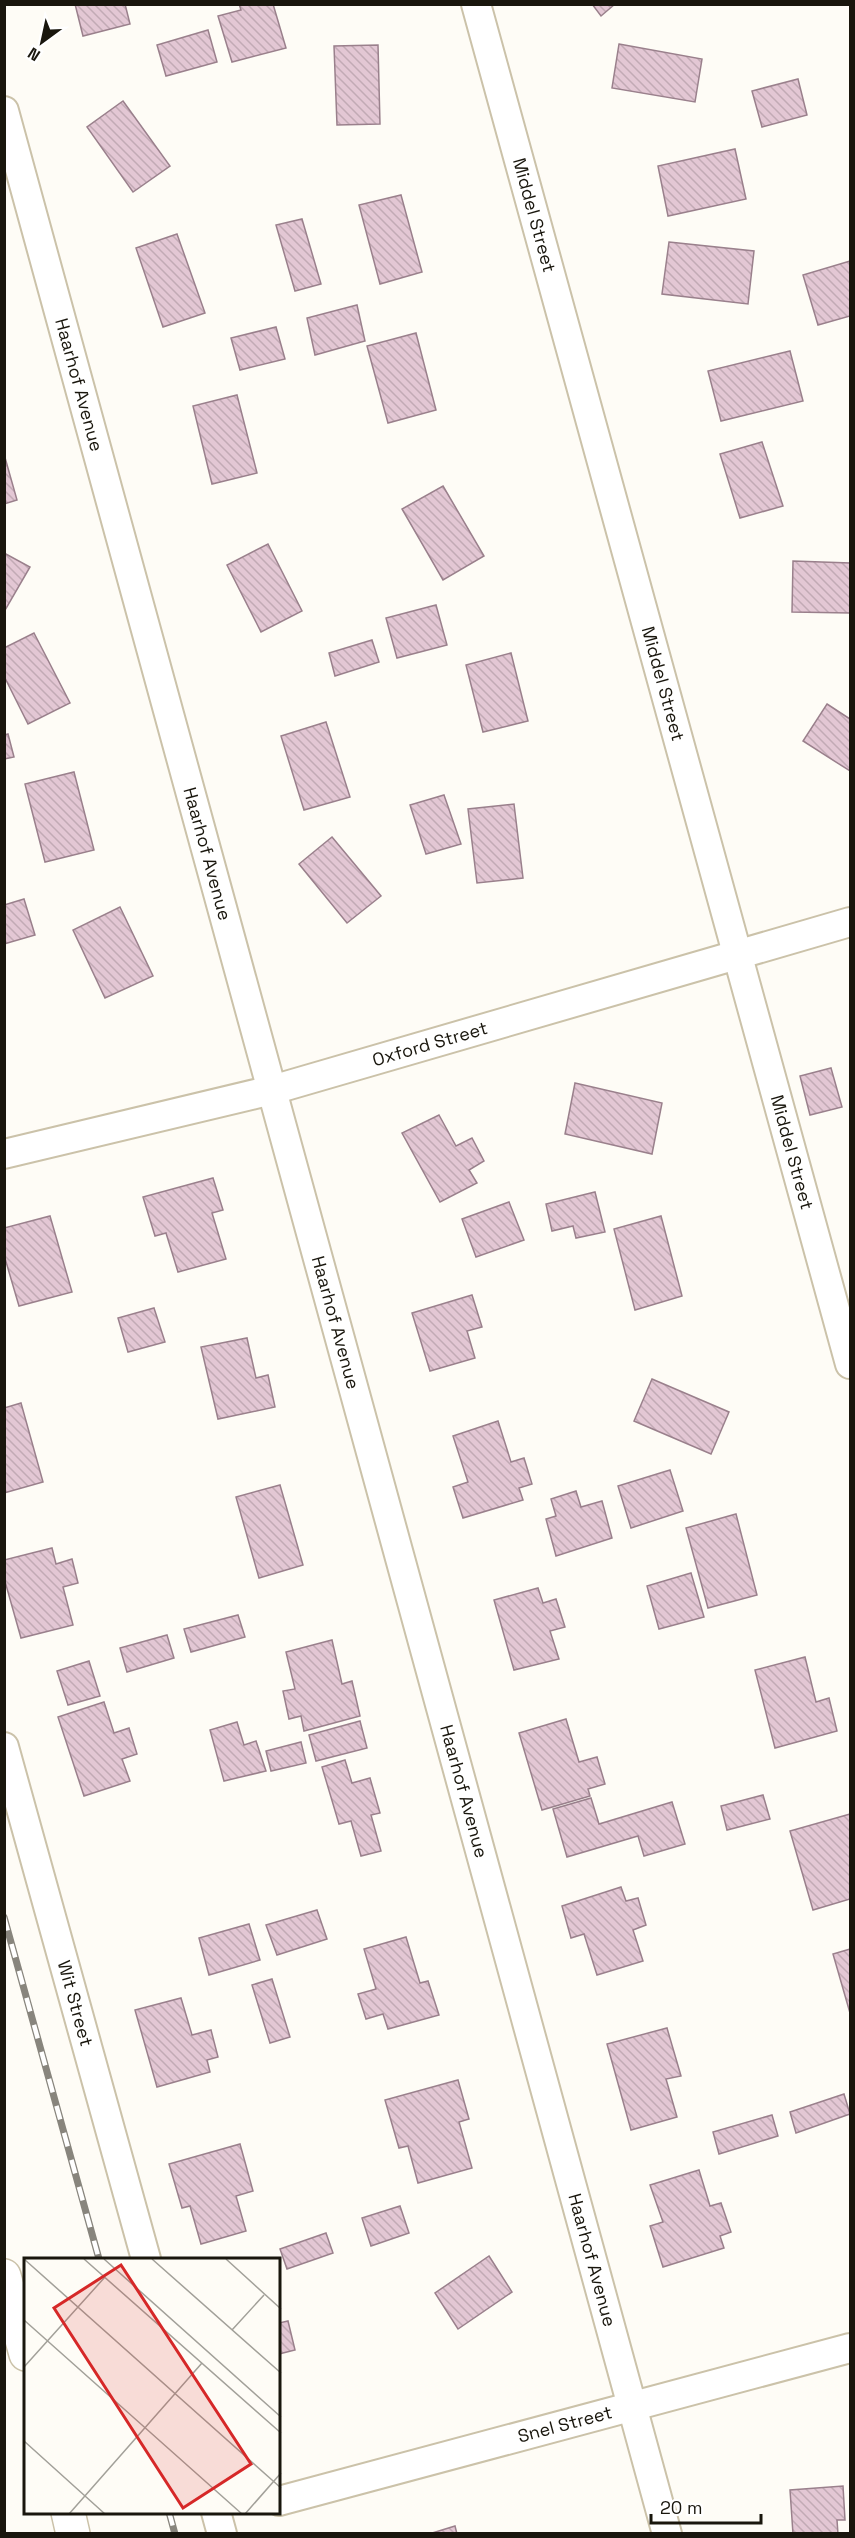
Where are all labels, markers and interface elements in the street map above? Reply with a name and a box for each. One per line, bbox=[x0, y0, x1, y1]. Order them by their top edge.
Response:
north arrow bbox=[12, 12, 72, 72]
text: N bbox=[24, 42, 44, 66]
street label: Middel Street bbox=[508, 155, 561, 275]
street label: Haarhof Avenue bbox=[50, 316, 109, 454]
street label: Middel Street bbox=[637, 624, 690, 744]
street label: Haarhof Avenue bbox=[179, 784, 237, 923]
street label: Oxford Street bbox=[369, 1016, 490, 1071]
street label: Middel Street bbox=[766, 1092, 819, 1212]
street label: Haarhof Avenue bbox=[307, 1253, 365, 1392]
street label: Haarhof Avenue bbox=[435, 1722, 493, 1860]
street label: Wit Street bbox=[53, 1958, 98, 2049]
street label: Haarhof Avenue bbox=[563, 2191, 622, 2329]
inset map bbox=[24, 2258, 280, 2514]
street label: Snel Street bbox=[515, 2400, 615, 2448]
scale bar bbox=[651, 2487, 760, 2525]
text: 20 m bbox=[660, 2496, 703, 2519]

